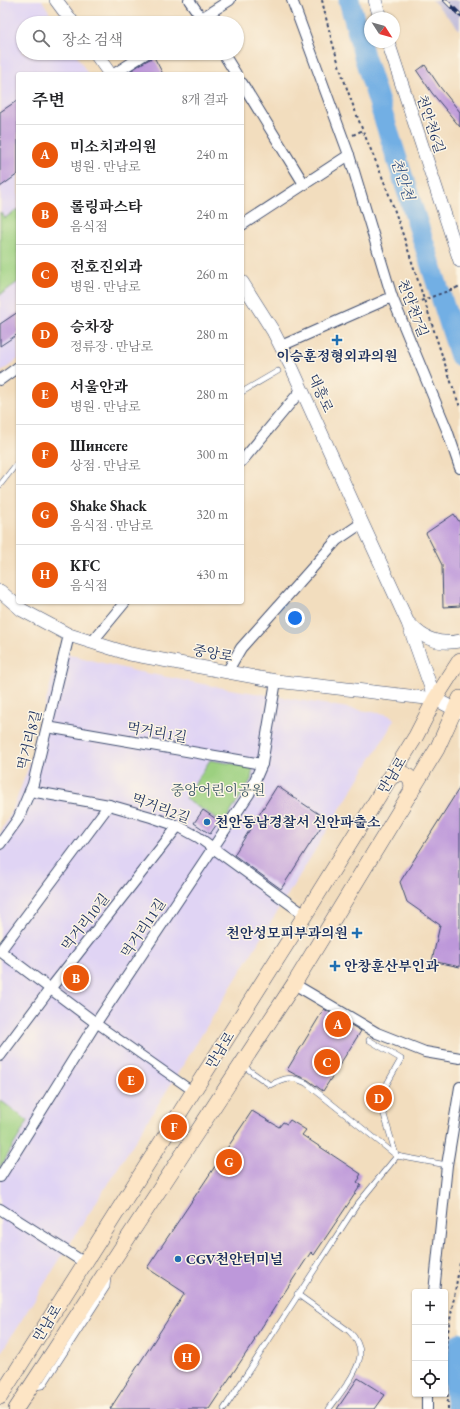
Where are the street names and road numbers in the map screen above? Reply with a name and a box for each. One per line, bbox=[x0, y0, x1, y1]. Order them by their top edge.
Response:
street label: 천안천6길 bbox=[413, 92, 449, 156]
street label: 천안천7길 bbox=[394, 276, 432, 340]
street label: 대흥로 bbox=[305, 371, 338, 416]
street label: 중앙로 bbox=[191, 641, 235, 665]
street label: 먹거리8길 bbox=[13, 708, 45, 772]
street label: 먹거리1길 bbox=[125, 718, 189, 746]
street label: 만남로 bbox=[374, 753, 411, 797]
street label: 먹거리2길 bbox=[129, 789, 193, 827]
street label: 먹거리10길 bbox=[57, 890, 113, 954]
street label: 먹거리11길 bbox=[117, 895, 169, 961]
street label: 만남로 bbox=[202, 1028, 239, 1072]
street label: 만남로 bbox=[29, 1301, 66, 1345]

